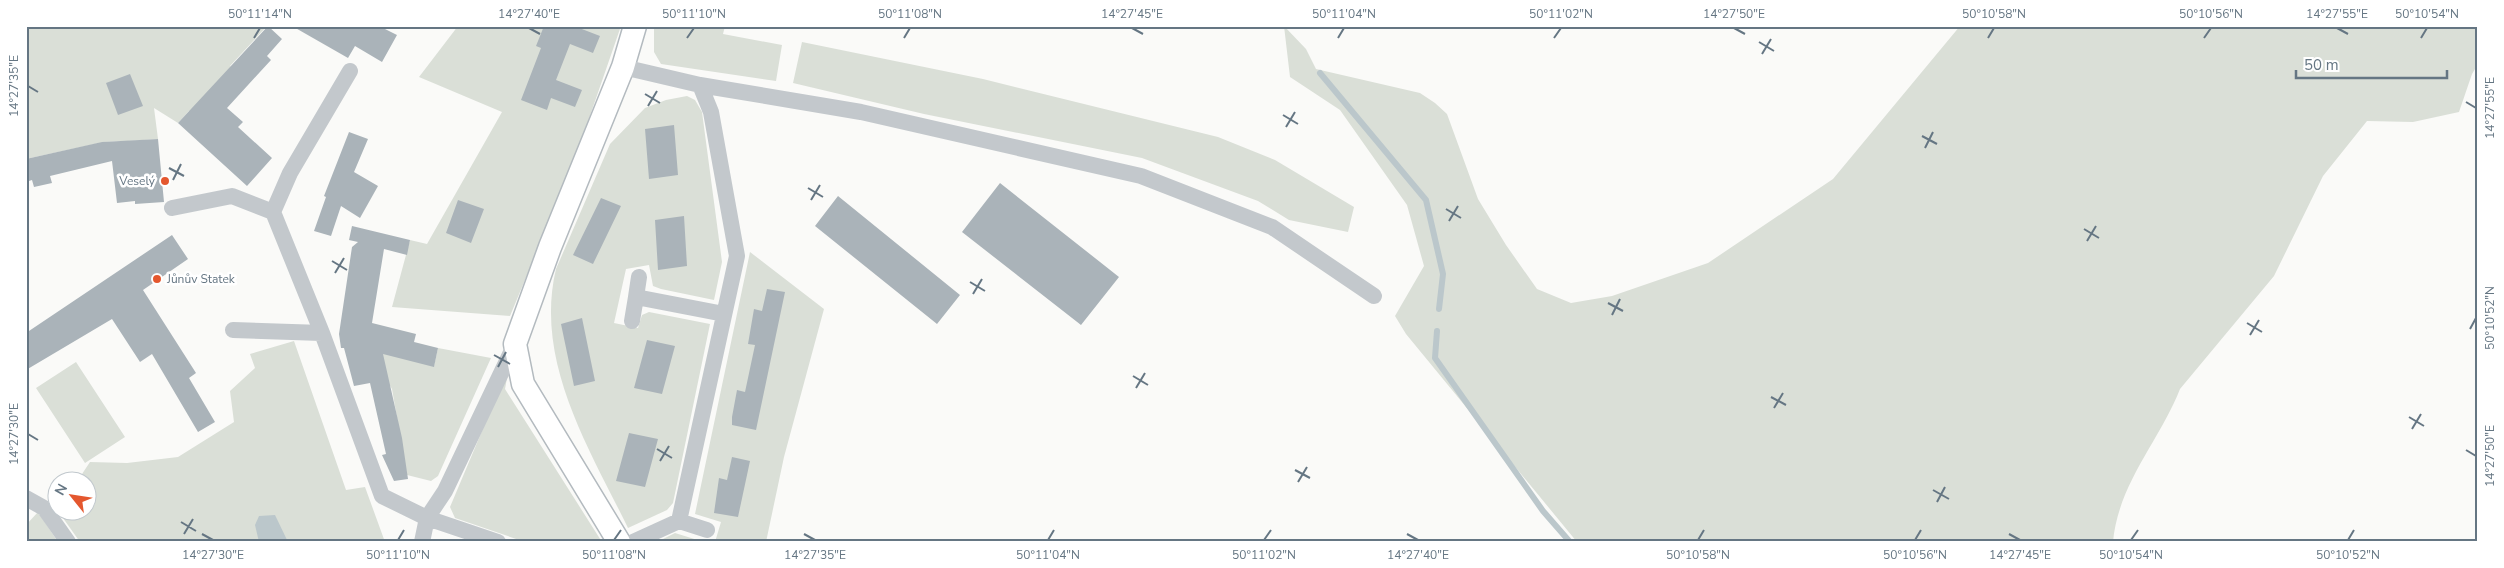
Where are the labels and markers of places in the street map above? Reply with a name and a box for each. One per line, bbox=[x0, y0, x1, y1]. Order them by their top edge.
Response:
place label: Veselý bbox=[118, 173, 156, 189]
marker: Veselý bbox=[159, 175, 171, 187]
place label: Jůnův Statek bbox=[166, 271, 236, 287]
marker: Jůnův Statek bbox=[151, 273, 163, 285]

